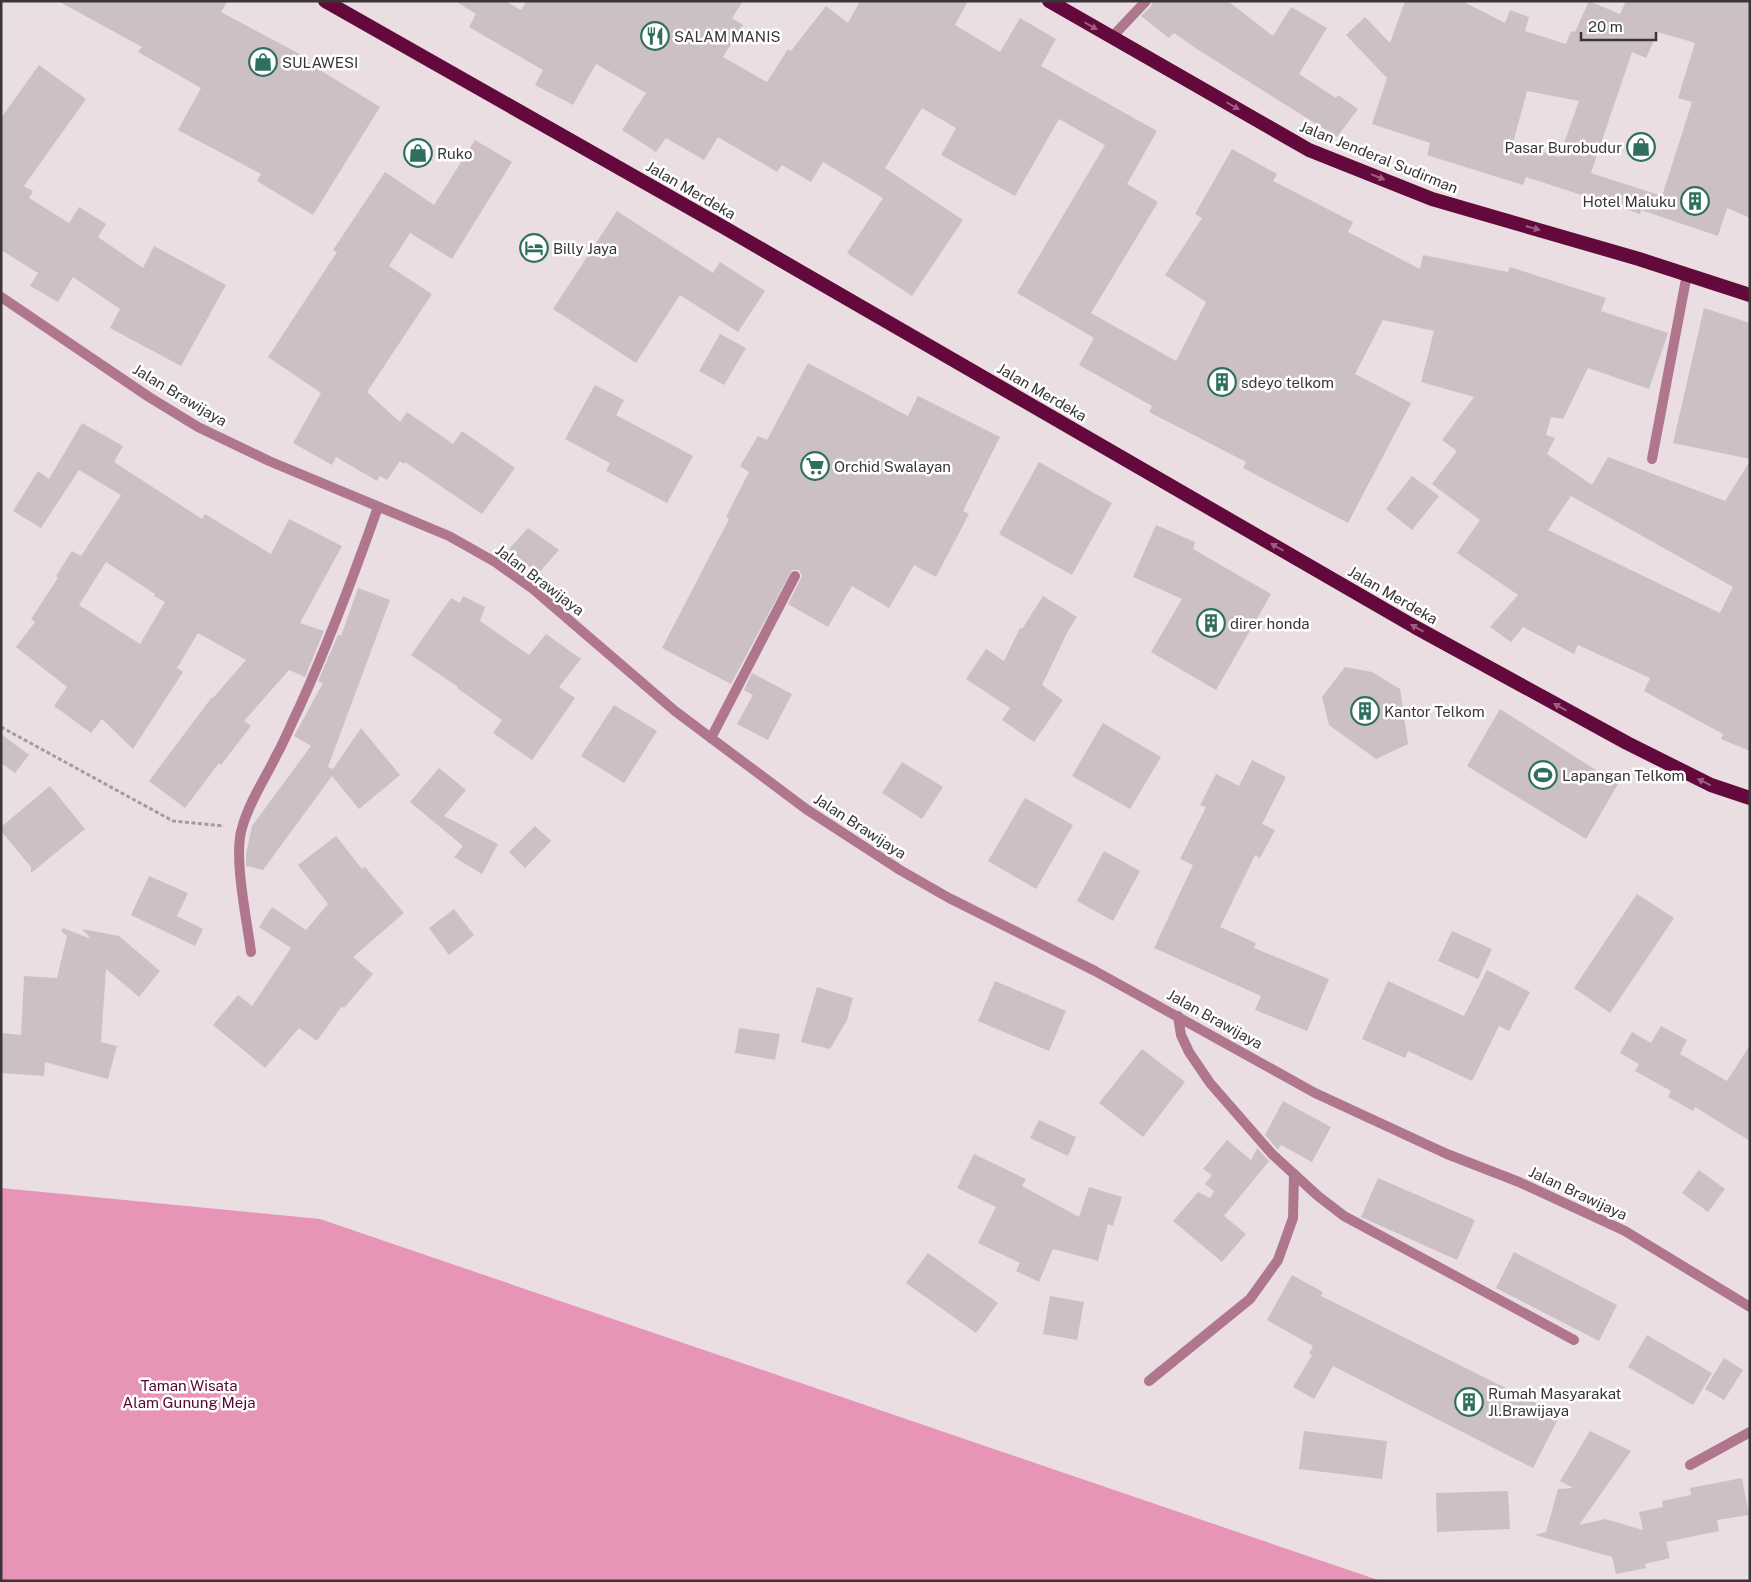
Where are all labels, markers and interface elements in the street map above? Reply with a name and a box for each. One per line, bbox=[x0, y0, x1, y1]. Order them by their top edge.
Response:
scale bar bbox=[1581, 10, 1656, 42]
text: 20 m bbox=[1588, 18, 1623, 35]
restaurant icon: SALAM MANIS bbox=[640, 21, 670, 51]
one-way arrow bbox=[1085, 21, 1098, 30]
place label: SALAM MANIS bbox=[674, 28, 780, 45]
shop icon: SULAWESI bbox=[248, 47, 278, 77]
place label: SULAWESI bbox=[282, 54, 358, 71]
one-way arrow bbox=[1225, 102, 1240, 110]
street label: Jalan Jenderal Sudirman bbox=[1297, 117, 1461, 197]
shop icon: Pasar Burobudur bbox=[1626, 132, 1656, 162]
shop icon: Ruko bbox=[403, 138, 433, 168]
place label: Pasar Burobudur bbox=[1505, 139, 1622, 156]
place label: Ruko bbox=[437, 145, 472, 162]
street label: Jalan Merdeka bbox=[643, 157, 739, 223]
one-way arrow bbox=[1371, 173, 1386, 181]
building icon: Hotel Maluku bbox=[1680, 186, 1710, 216]
place label: Hotel Maluku bbox=[1583, 193, 1676, 210]
one-way arrow bbox=[1525, 224, 1540, 232]
hotel icon: Billy Jaya bbox=[519, 233, 549, 263]
place label: Billy Jaya bbox=[553, 240, 617, 257]
street label: Jalan Merdeka bbox=[994, 359, 1090, 425]
street label: Jalan Brawijaya bbox=[130, 360, 230, 430]
building icon: sdeyo telkom bbox=[1207, 367, 1237, 397]
place label: sdeyo telkom bbox=[1241, 374, 1334, 391]
supermarket icon: Orchid Swalayan bbox=[800, 451, 830, 481]
place label: Orchid Swalayan bbox=[834, 458, 951, 475]
street label: Jalan Brawijaya bbox=[492, 541, 588, 619]
one-way arrow bbox=[1269, 543, 1284, 551]
street label: Jalan Merdeka bbox=[1345, 562, 1441, 628]
building icon: direr honda bbox=[1196, 608, 1226, 638]
place label: direr honda bbox=[1230, 615, 1310, 632]
one-way arrow bbox=[1411, 624, 1424, 633]
building icon: Kantor Telkom bbox=[1350, 696, 1380, 726]
place label: Kantor Telkom bbox=[1384, 703, 1485, 720]
one-way arrow bbox=[1552, 703, 1567, 711]
sports icon: Lapangan Telkom bbox=[1528, 760, 1558, 790]
place label: Lapangan Telkom bbox=[1562, 767, 1685, 784]
one-way arrow bbox=[1697, 778, 1711, 786]
street label: Jalan Brawijaya bbox=[811, 790, 909, 862]
street label: Jalan Brawijaya bbox=[1164, 986, 1266, 1052]
street label: Jalan Brawijaya bbox=[1526, 1163, 1630, 1223]
park label: Taman Wisata Alam Gunung Meja bbox=[123, 1377, 255, 1411]
place label: Rumah Masyarakat Jl.Brawijaya bbox=[1488, 1385, 1622, 1419]
building icon: Rumah Masyarakat Jl.Brawijaya bbox=[1454, 1387, 1484, 1417]

